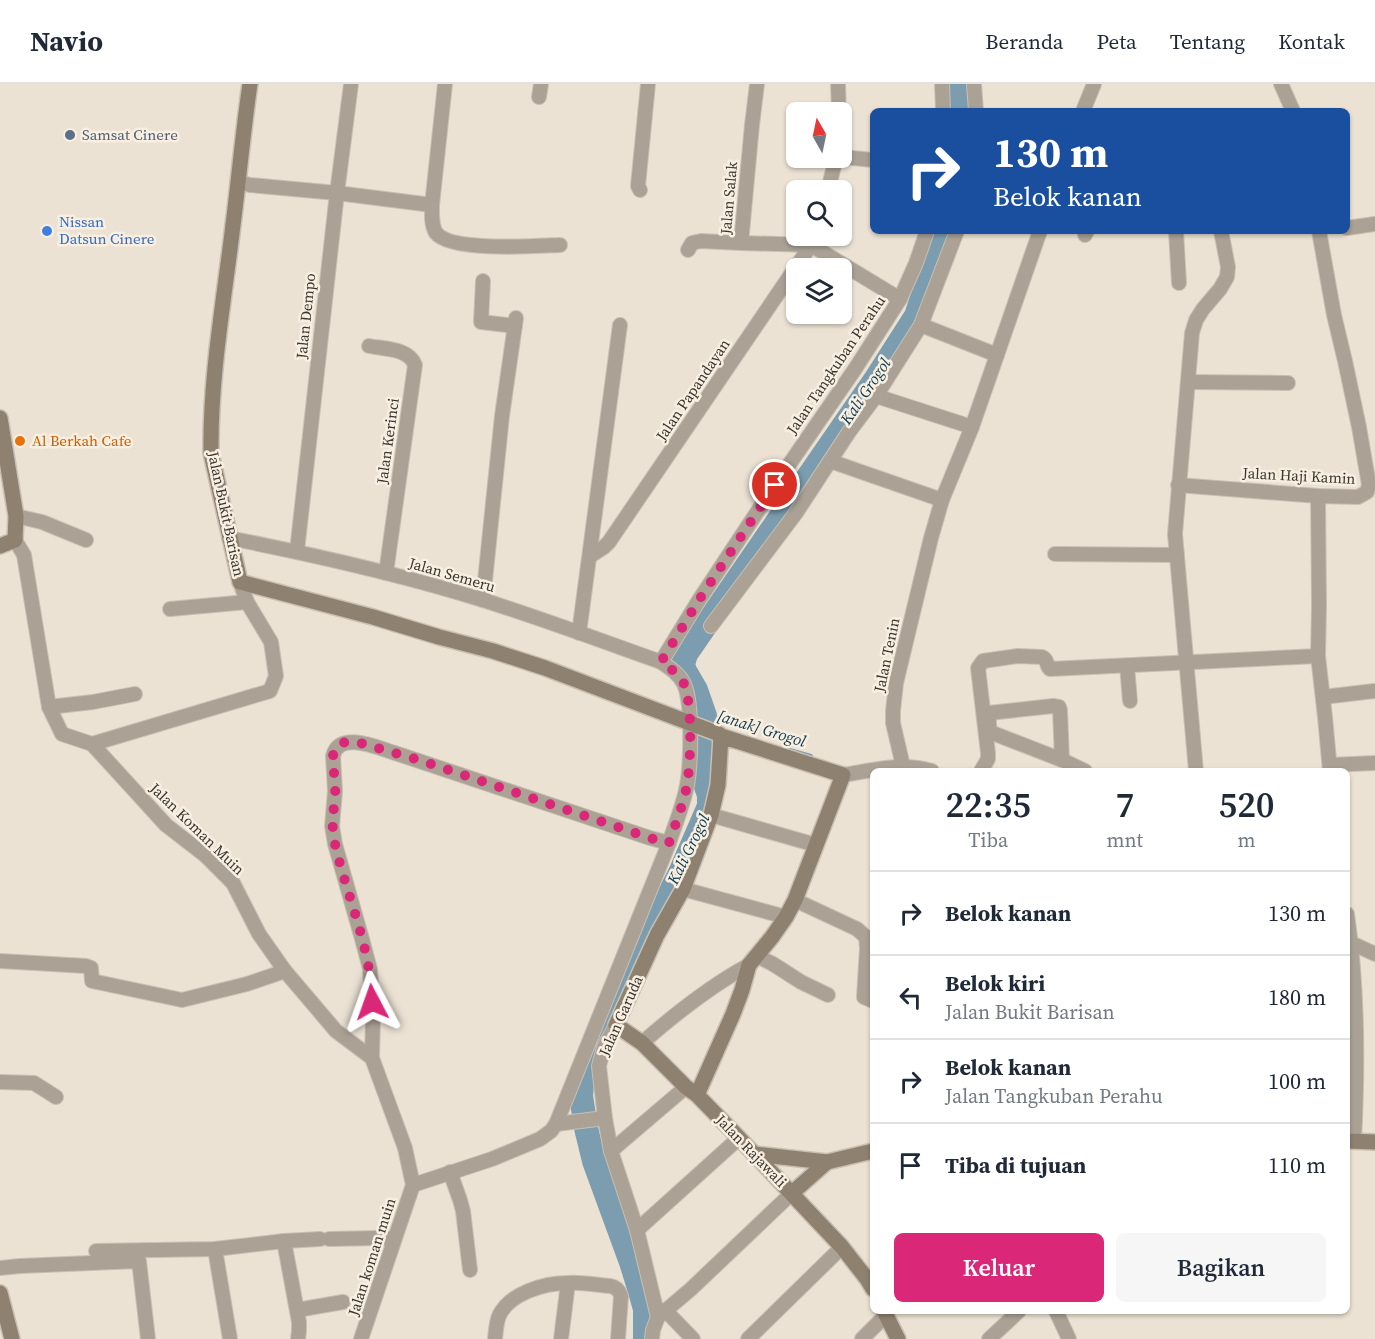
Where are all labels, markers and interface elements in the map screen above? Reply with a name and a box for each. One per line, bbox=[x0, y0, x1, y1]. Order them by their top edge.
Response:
text: Navio bbox=[30, 22, 103, 60]
text: Beranda bbox=[985, 27, 1064, 56]
text: Peta bbox=[1097, 27, 1137, 56]
text: Tentang bbox=[1170, 27, 1245, 56]
text: Kontak bbox=[1278, 27, 1345, 56]
north arrow bbox=[786, 102, 852, 168]
map controls bbox=[786, 102, 852, 324]
text: 130 m bbox=[993, 123, 1108, 181]
place label: Samsat Cinere bbox=[82, 124, 178, 145]
marker: Samsat Cinere bbox=[63, 128, 77, 142]
icon: right bbox=[894, 132, 972, 210]
street label: Jalan Salak bbox=[715, 160, 742, 236]
text: Belok kanan bbox=[993, 178, 1142, 215]
button: search bbox=[786, 180, 852, 246]
place label: Nissan Datsun Cinere bbox=[59, 211, 155, 249]
marker: Nissan Datsun Cinere bbox=[40, 224, 54, 238]
button: layers bbox=[786, 258, 852, 324]
street label: Jalan Dempo bbox=[290, 272, 320, 361]
street label: Jalan Tangkuban Perahu bbox=[781, 291, 890, 439]
street label: Jalan Papandayan bbox=[650, 335, 735, 446]
water label: Kali Grogol bbox=[834, 353, 896, 429]
street label: Jalan Kerinci bbox=[371, 397, 404, 486]
place label: Al Berkah Cafe bbox=[32, 430, 132, 451]
marker: Al Berkah Cafe bbox=[13, 434, 27, 448]
street label: Jalan Bukit Barisan bbox=[203, 449, 250, 578]
pin bbox=[749, 459, 800, 510]
street label: Jalan Haji Kamin bbox=[1241, 462, 1356, 489]
icon: arrive bbox=[758, 468, 791, 501]
street label: Jalan Semeru bbox=[406, 552, 498, 597]
street label: Jalan Tenin bbox=[868, 616, 905, 695]
water label: [anak] Grogol bbox=[715, 704, 809, 752]
street label: Jalan Koman Muin bbox=[145, 777, 249, 879]
text: 22:35 bbox=[945, 780, 1031, 829]
text: 7 bbox=[1115, 780, 1134, 829]
text: 520 bbox=[1218, 780, 1275, 829]
water label: Kali Grogol bbox=[661, 810, 715, 889]
text: Tiba bbox=[968, 826, 1008, 854]
text: mnt bbox=[1106, 826, 1143, 854]
text: m bbox=[1237, 826, 1256, 854]
icon: right bbox=[894, 897, 927, 930]
text: Belok kanan bbox=[945, 898, 1071, 928]
text: 130 m bbox=[1268, 898, 1326, 928]
text: Belok kiri bbox=[945, 968, 1045, 998]
position arrow bbox=[340, 970, 404, 1034]
street label: Jalan Garuda bbox=[593, 972, 648, 1060]
icon: left bbox=[894, 981, 927, 1014]
text: 180 m bbox=[1268, 982, 1326, 1012]
text: Jalan Bukit Barisan bbox=[945, 998, 1115, 1026]
text: Belok kanan bbox=[945, 1052, 1071, 1082]
icon: right bbox=[894, 1065, 927, 1098]
text: 100 m bbox=[1268, 1066, 1326, 1096]
text: Jalan Tangkuban Perahu bbox=[945, 1082, 1163, 1110]
street label: Jalan Rajawali bbox=[710, 1109, 792, 1192]
icon: arrive bbox=[894, 1149, 927, 1182]
text: Tiba di tujuan bbox=[945, 1150, 1086, 1180]
text: 110 m bbox=[1268, 1150, 1326, 1180]
street label: Jalan koman muin bbox=[342, 1195, 400, 1319]
button: Keluar bbox=[894, 1233, 1104, 1302]
button: Bagikan bbox=[1116, 1233, 1326, 1302]

